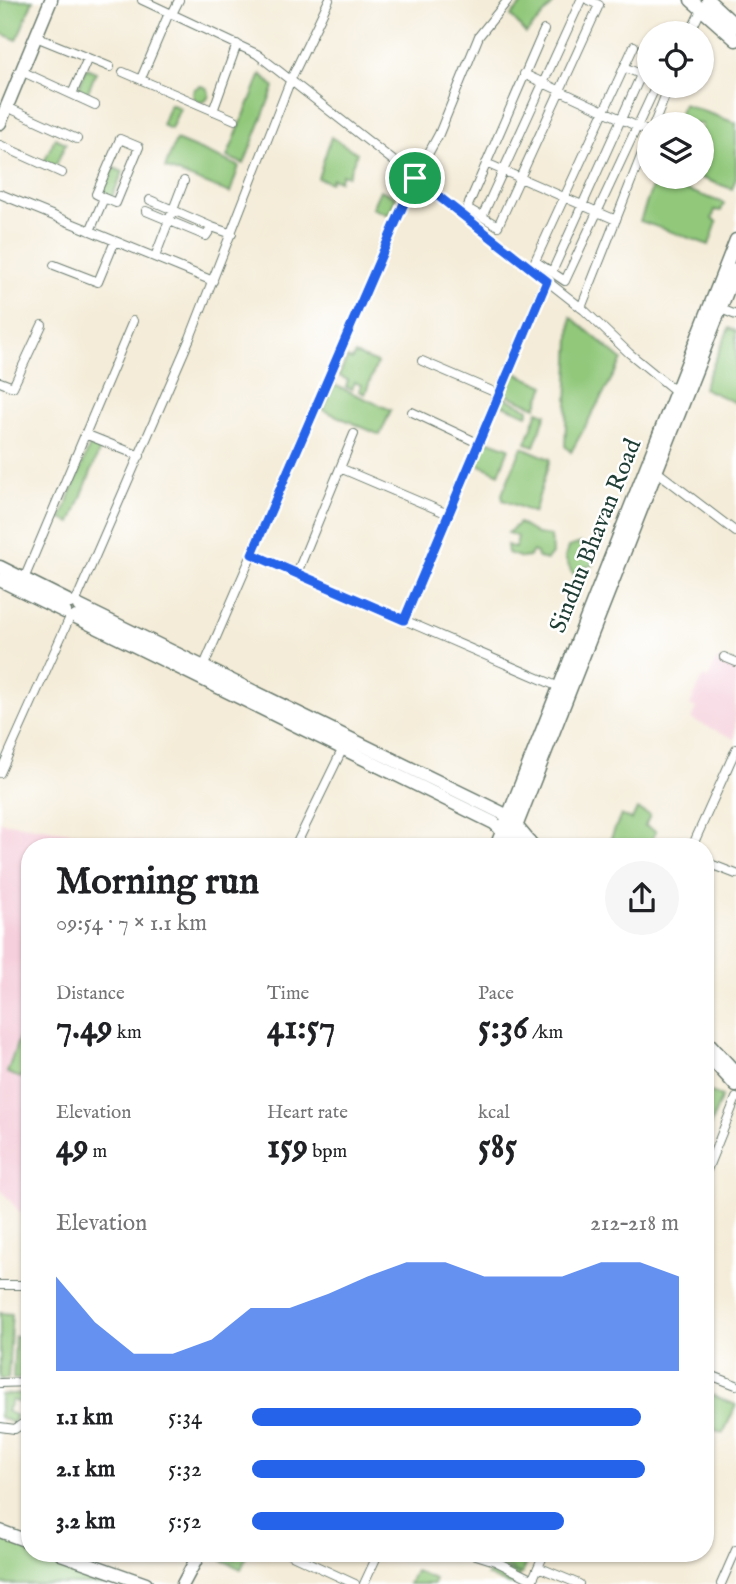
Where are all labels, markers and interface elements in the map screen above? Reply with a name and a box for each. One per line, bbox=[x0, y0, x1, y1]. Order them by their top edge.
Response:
map controls bbox=[637, 21, 714, 189]
button: locate bbox=[637, 21, 714, 98]
button: layers bbox=[637, 112, 714, 189]
pin bbox=[385, 148, 445, 208]
icon: arrive bbox=[396, 159, 434, 197]
street label: Sindhu Bhavan Road bbox=[543, 434, 649, 638]
text: Morning run bbox=[56, 859, 259, 907]
button: share bbox=[605, 861, 679, 935]
text: 09:54 · 7 × 1.1 km bbox=[56, 909, 207, 938]
text: Distance bbox=[56, 982, 125, 1006]
text: Time bbox=[267, 982, 309, 1006]
text: Pace bbox=[478, 982, 514, 1006]
text: 7.49 bbox=[56, 1006, 113, 1051]
text: 41:57 bbox=[267, 1006, 335, 1051]
text: 5:36 bbox=[478, 1006, 528, 1051]
text: km bbox=[113, 1021, 142, 1045]
text: /km bbox=[528, 1021, 563, 1045]
text: Elevation bbox=[56, 1101, 131, 1125]
text: Heart rate bbox=[267, 1101, 348, 1125]
text: kcal bbox=[478, 1101, 510, 1125]
text: 49 bbox=[56, 1125, 88, 1170]
text: 159 bbox=[267, 1125, 308, 1170]
text: 585 bbox=[478, 1125, 517, 1170]
text: m bbox=[88, 1140, 107, 1164]
text: bpm bbox=[308, 1140, 347, 1164]
text: Elevation bbox=[56, 1209, 147, 1238]
text: 212–218 m bbox=[590, 1209, 679, 1238]
text: 1.1 km bbox=[56, 1403, 113, 1432]
text: 5:34 bbox=[168, 1403, 202, 1432]
text: 2.1 km bbox=[56, 1455, 115, 1484]
text: 5:32 bbox=[168, 1455, 202, 1484]
text: 3.2 km bbox=[56, 1507, 115, 1536]
text: 5:52 bbox=[168, 1507, 201, 1536]

